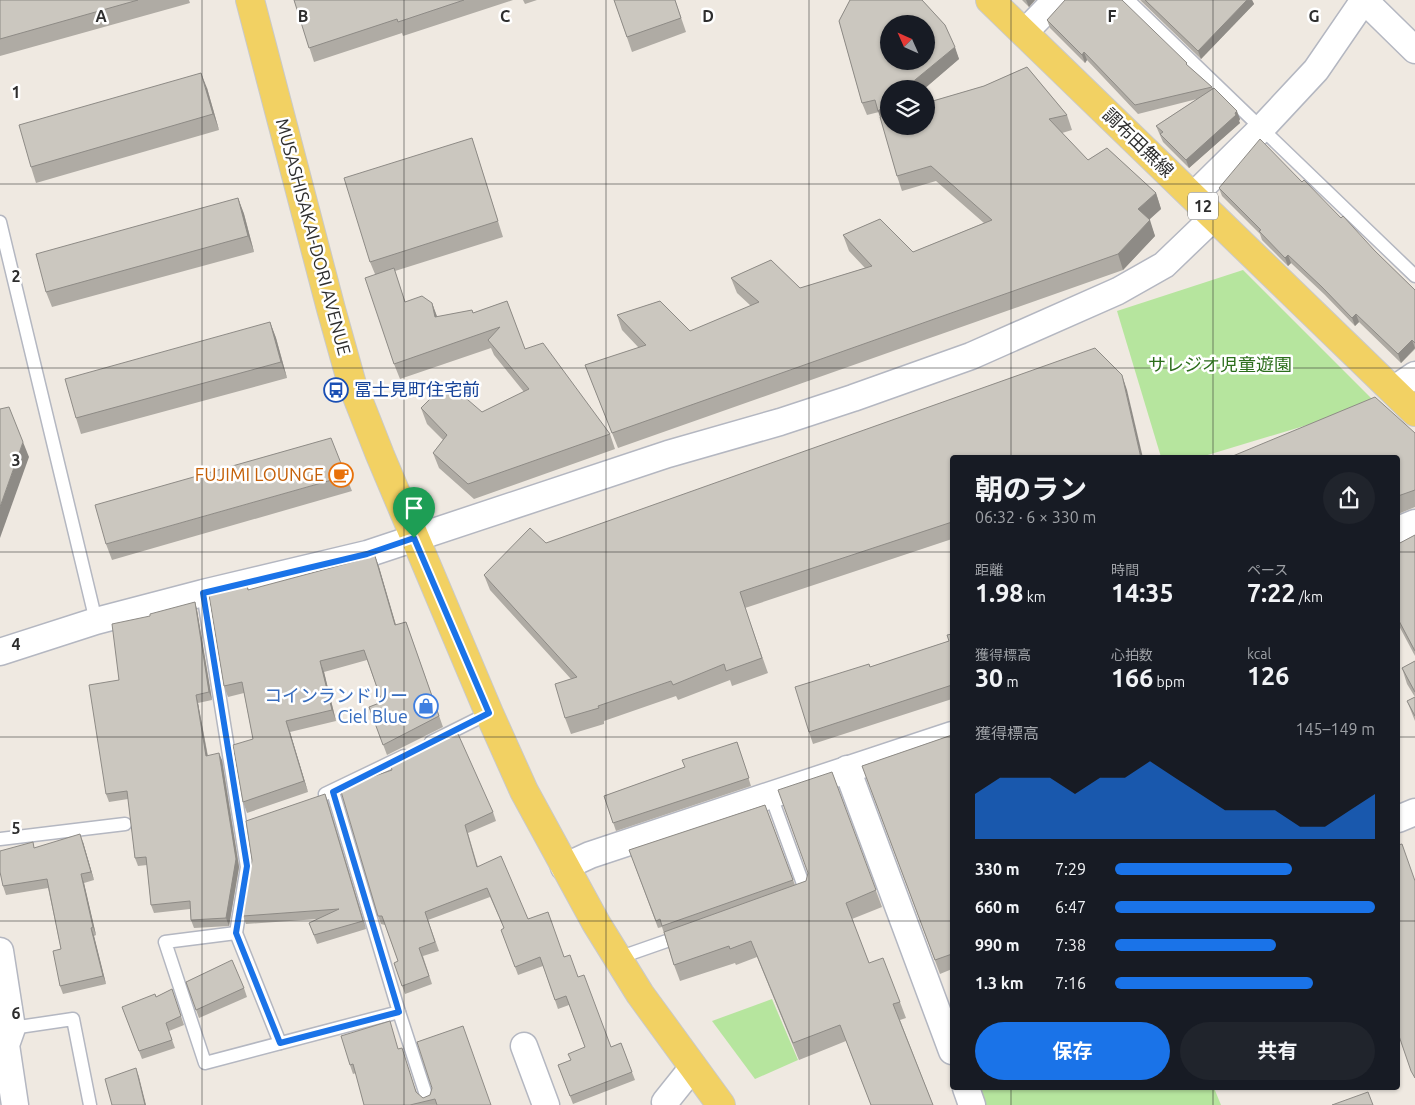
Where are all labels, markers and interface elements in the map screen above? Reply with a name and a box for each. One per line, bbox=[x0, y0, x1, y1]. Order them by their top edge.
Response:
text: A bbox=[95, 7, 107, 25]
text: B bbox=[298, 7, 308, 25]
text: C bbox=[500, 7, 510, 25]
text: D bbox=[702, 7, 714, 25]
text: F bbox=[1108, 7, 1117, 25]
text: G bbox=[1308, 7, 1320, 25]
north arrow bbox=[880, 15, 935, 70]
map controls bbox=[880, 15, 935, 135]
button: layers bbox=[880, 80, 935, 135]
text: 1 bbox=[11, 83, 21, 101]
street label: 調布田無線 bbox=[1099, 104, 1178, 181]
street label: MUSASHISAKAI-DORI AVENUE bbox=[273, 116, 355, 357]
road number: 12 bbox=[1188, 192, 1218, 220]
text: 2 bbox=[11, 267, 21, 285]
park label: サレジオ児童遊園 bbox=[1148, 354, 1292, 374]
bus stop icon: 冨士見町住宅前 bbox=[323, 377, 349, 403]
place label: 冨士見町住宅前 bbox=[354, 379, 480, 399]
text: 3 bbox=[11, 451, 21, 469]
cafe icon: FUJIMI LOUNGE bbox=[328, 462, 354, 488]
place label: FUJIMI LOUNGE bbox=[195, 464, 324, 484]
button: share bbox=[1323, 472, 1375, 524]
text: 朝のラン bbox=[975, 473, 1087, 504]
pin bbox=[393, 487, 435, 538]
icon: arrive bbox=[400, 494, 428, 522]
text: 06:32 · 6 × 330 m bbox=[975, 508, 1096, 526]
text: 距離 bbox=[975, 562, 1003, 578]
text: 時間 bbox=[1111, 562, 1139, 578]
text: ペース bbox=[1247, 562, 1288, 578]
text: 1.98 bbox=[975, 579, 1023, 607]
text: 14:35 bbox=[1111, 579, 1174, 607]
text: 7:22 bbox=[1247, 579, 1295, 607]
text: km bbox=[1023, 589, 1046, 605]
text: /km bbox=[1295, 589, 1323, 605]
text: 4 bbox=[11, 635, 21, 653]
text: kcal bbox=[1247, 646, 1271, 662]
text: 獲得標高 bbox=[975, 647, 1031, 663]
text: 心拍数 bbox=[1111, 647, 1153, 663]
text: 126 bbox=[1247, 662, 1289, 690]
text: 30 bbox=[975, 664, 1003, 692]
text: 166 bbox=[1111, 664, 1153, 692]
text: m bbox=[1003, 674, 1019, 690]
text: bpm bbox=[1153, 674, 1185, 690]
place label: コインランドリー Ciel Blue bbox=[264, 685, 408, 726]
shop icon: コインランドリー Ciel Blue bbox=[413, 693, 439, 719]
text: 145–149 m bbox=[1295, 720, 1375, 738]
text: 獲得標高 bbox=[975, 724, 1039, 742]
text: 5 bbox=[11, 819, 21, 837]
text: 330 m bbox=[975, 860, 1020, 878]
text: 7:29 bbox=[1055, 860, 1086, 878]
text: 660 m bbox=[975, 898, 1020, 916]
text: 6:47 bbox=[1055, 898, 1086, 916]
text: 990 m bbox=[975, 936, 1020, 954]
text: 7:38 bbox=[1055, 936, 1086, 954]
text: 1.3 km bbox=[975, 974, 1024, 992]
text: 7:16 bbox=[1055, 974, 1086, 992]
text: 6 bbox=[11, 1004, 21, 1022]
button: 保存 bbox=[975, 1022, 1170, 1080]
button: 共有 bbox=[1180, 1022, 1375, 1080]

